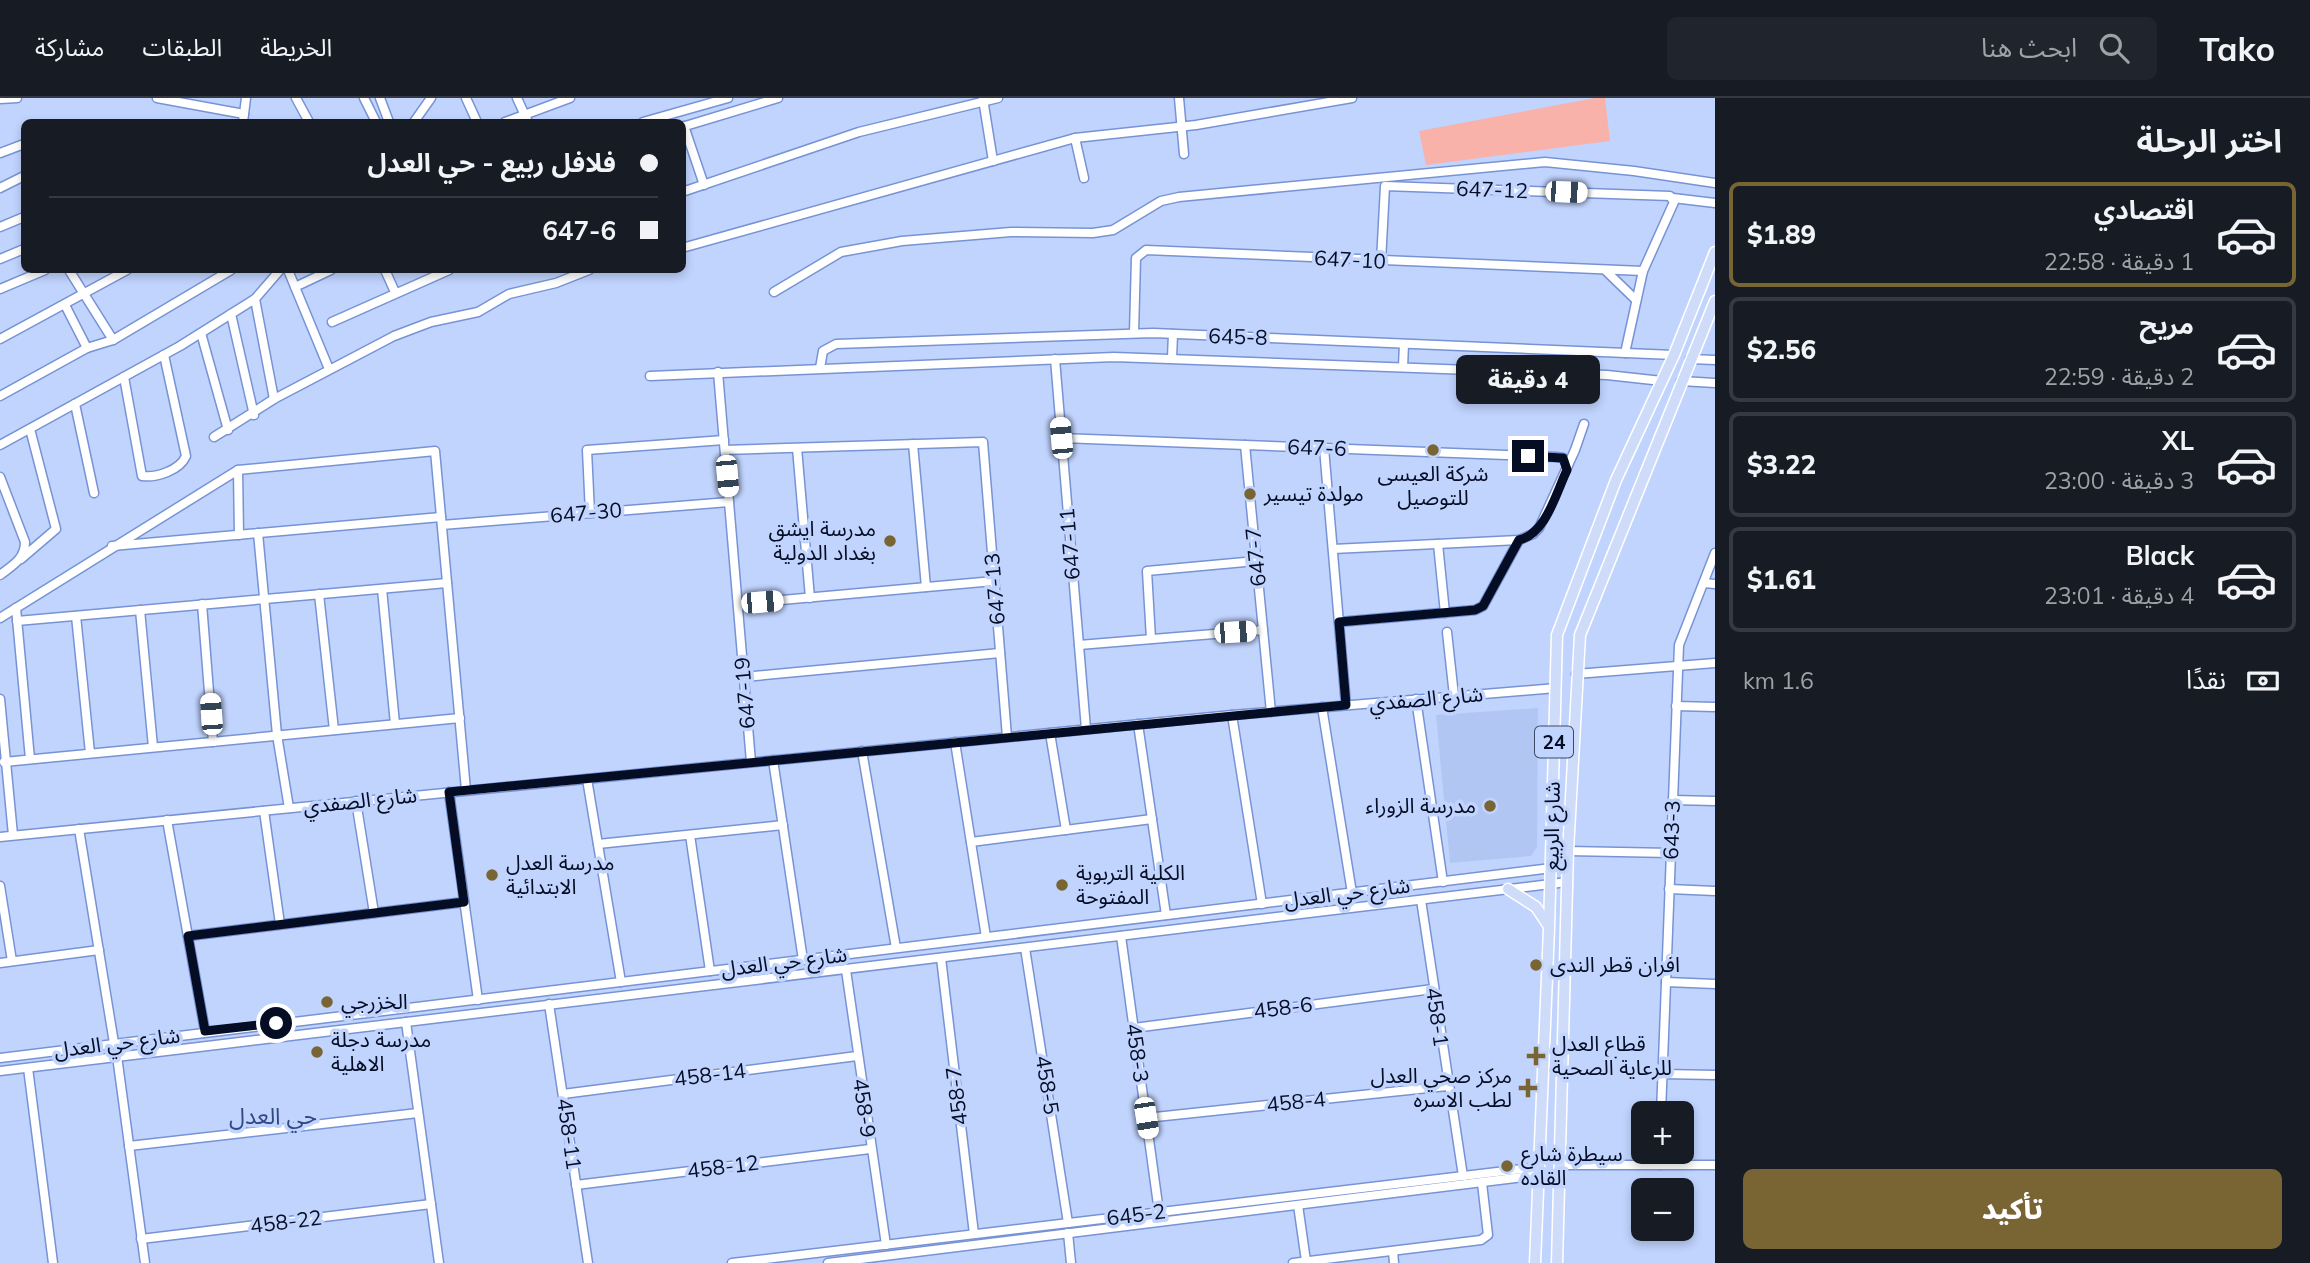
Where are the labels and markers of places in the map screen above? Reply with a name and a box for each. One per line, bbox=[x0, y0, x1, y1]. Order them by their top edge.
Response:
marker: شركة العيسى للتوصيل bbox=[1425, 442, 1441, 458]
place label: شركة العيسى للتوصيل bbox=[1378, 460, 1488, 510]
place label: مولدة تيسير bbox=[1263, 480, 1364, 506]
marker: مولدة تيسير bbox=[1242, 486, 1258, 502]
place label: مدرسة ايشق بغداد الدولية bbox=[768, 515, 876, 565]
marker: مدرسة ايشق بغداد الدولية bbox=[882, 533, 898, 549]
place label: مدرسة الزوراء bbox=[1366, 792, 1476, 818]
marker: مدرسة الزوراء bbox=[1482, 798, 1498, 814]
place label: مدرسة العدل الابتدائية bbox=[506, 849, 615, 899]
place label: الكلية التربوية المفتوحة bbox=[1076, 859, 1185, 909]
marker: مدرسة العدل الابتدائية bbox=[484, 867, 500, 883]
marker: الكلية التربوية المفتوحة bbox=[1054, 877, 1070, 893]
place label: افران قطر الندى bbox=[1550, 951, 1680, 977]
marker: افران قطر الندى bbox=[1528, 957, 1544, 973]
place label: الخزرجي bbox=[341, 988, 408, 1018]
marker: الخزرجي bbox=[319, 994, 335, 1010]
place label: مدرسة دجلة الاهلية bbox=[331, 1026, 431, 1076]
place label: قطاع العدل للرعاية الصحية bbox=[1552, 1030, 1672, 1080]
marker: مدرسة دجلة الاهلية bbox=[309, 1044, 325, 1060]
marker: قطاع العدل للرعاية الصحية bbox=[1526, 1046, 1546, 1066]
place label: مركز صحي العدل لطب الاسره bbox=[1371, 1062, 1512, 1112]
marker: مركز صحي العدل لطب الاسره bbox=[1518, 1078, 1538, 1098]
place label: سيطرة شارع القاده bbox=[1521, 1140, 1623, 1190]
marker: سيطرة شارع القاده bbox=[1499, 1158, 1515, 1174]

